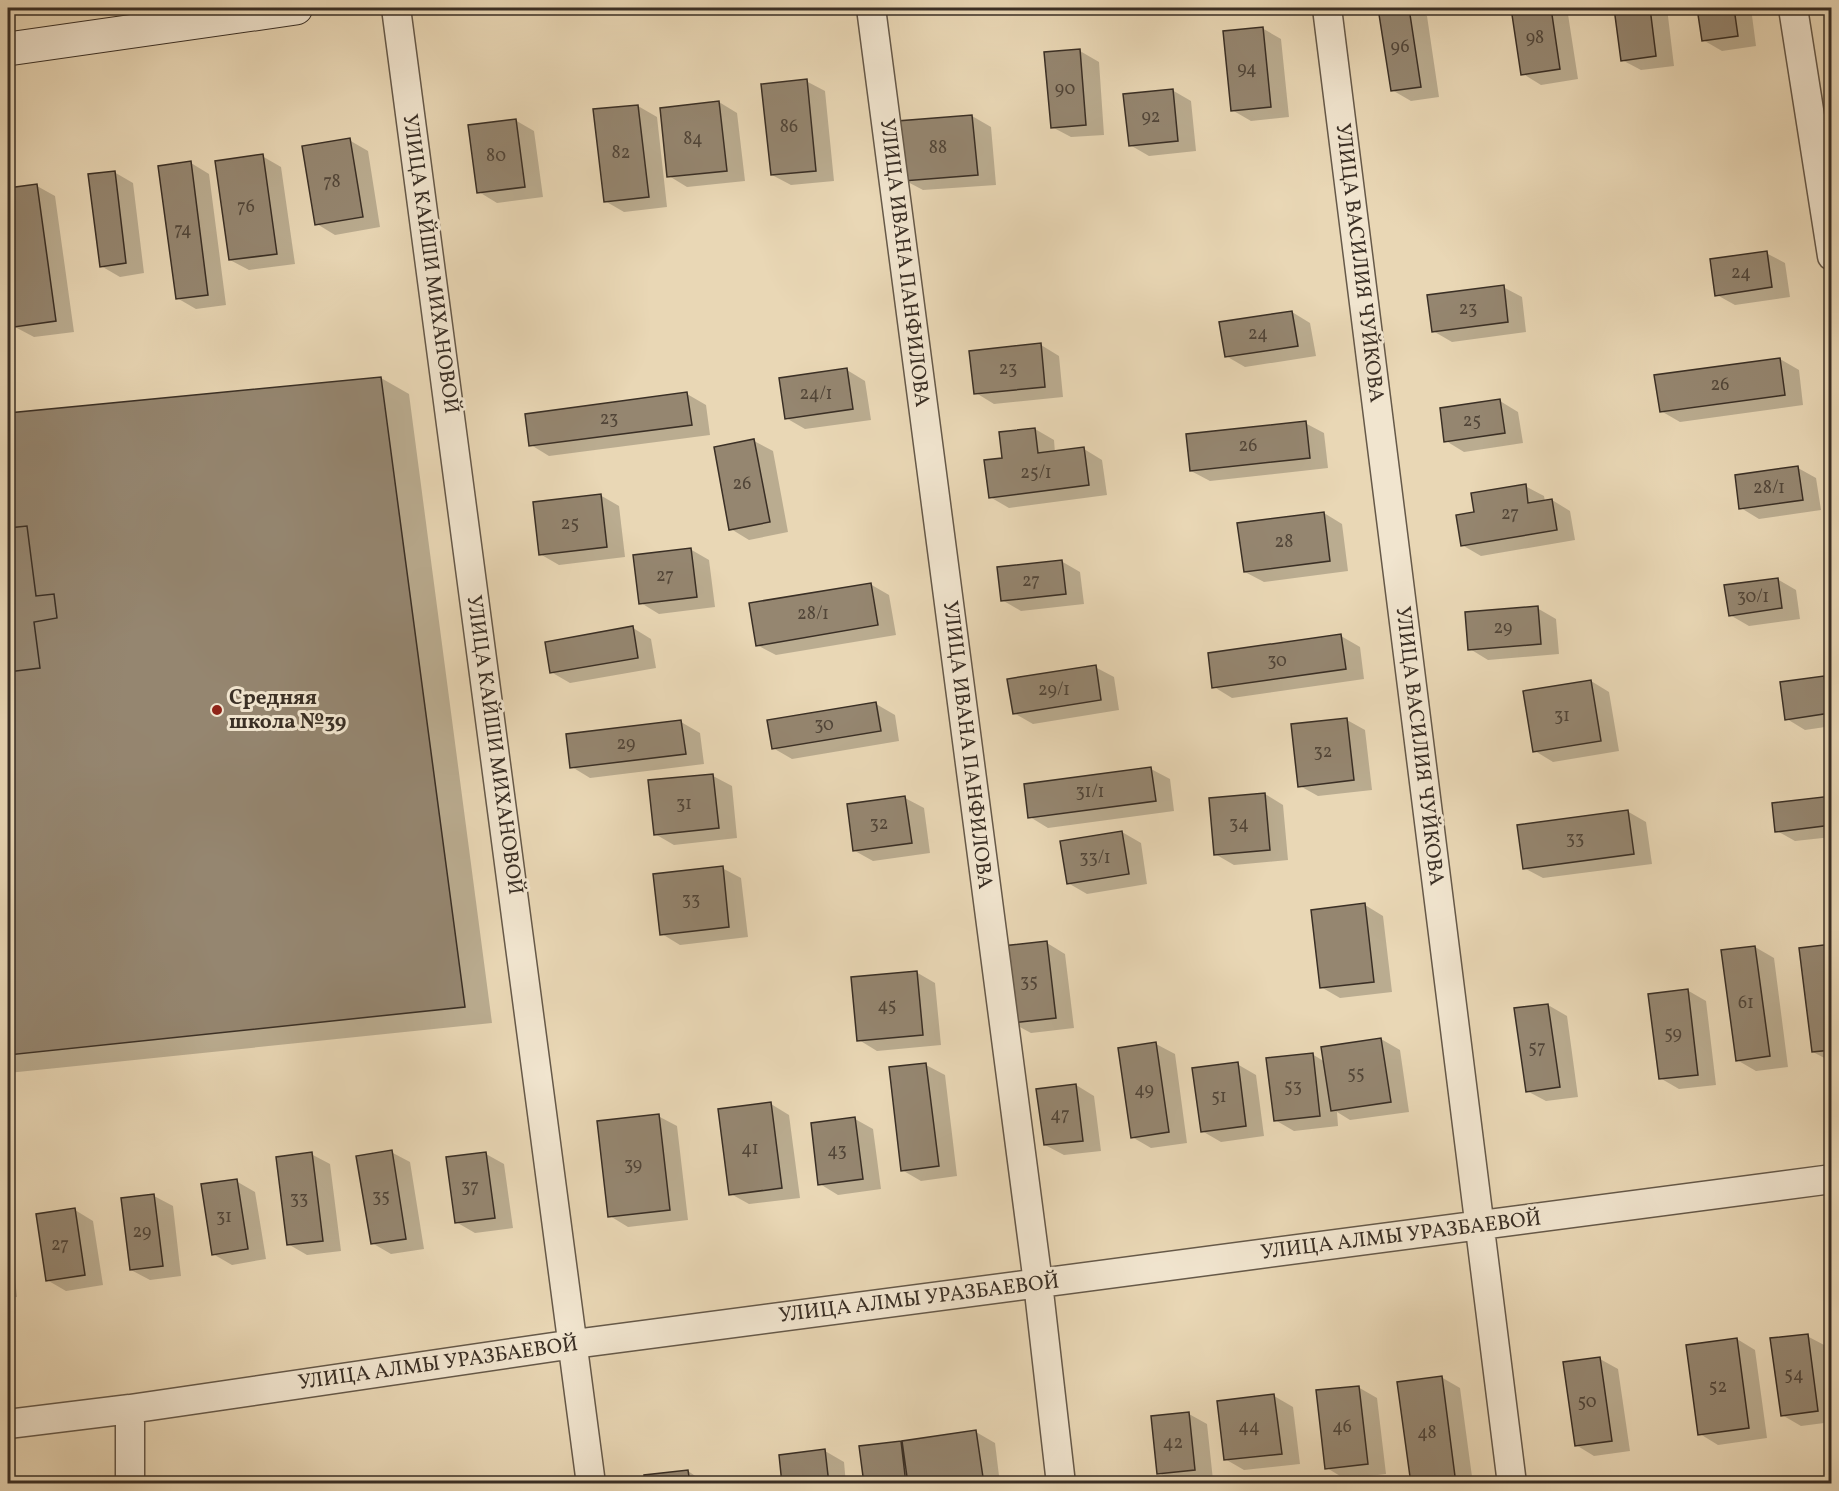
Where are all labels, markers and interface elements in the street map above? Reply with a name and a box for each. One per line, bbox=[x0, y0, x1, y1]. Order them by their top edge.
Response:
house number: 98 bbox=[1526, 26, 1544, 51]
house number: 96 bbox=[1390, 35, 1410, 60]
house number: 94 bbox=[1237, 57, 1257, 82]
house number: 90 bbox=[1055, 77, 1075, 102]
house number: 92 bbox=[1141, 105, 1161, 130]
street label: УЛИЦА КАЙШИ МИХАНОВОЙ bbox=[395, 112, 465, 416]
house number: 86 bbox=[780, 115, 798, 140]
street label: УЛИЦА ИВАНА ПАНФИЛОВА bbox=[872, 117, 936, 409]
street label: УЛИЦА ВАСИЛИЯ ЧУЙКОВА bbox=[1327, 122, 1391, 405]
house number: 84 bbox=[683, 127, 703, 152]
house number: 88 bbox=[929, 136, 947, 161]
house number: 82 bbox=[612, 141, 630, 166]
house number: 80 bbox=[486, 144, 506, 169]
house number: 78 bbox=[323, 170, 341, 195]
house number: 76 bbox=[237, 195, 255, 220]
house number: 74 bbox=[174, 218, 192, 243]
house number: 24 bbox=[1731, 261, 1751, 286]
house number: 23 bbox=[1459, 297, 1477, 322]
house number: 24 bbox=[1248, 322, 1268, 347]
house number: 23 bbox=[999, 357, 1017, 382]
house number: 26 bbox=[1711, 373, 1729, 398]
house number: 24/1 bbox=[800, 382, 832, 407]
house number: 23 bbox=[600, 407, 618, 432]
house number: 25 bbox=[1463, 409, 1481, 434]
house number: 26 bbox=[1239, 434, 1257, 459]
house number: 25/1 bbox=[1020, 461, 1052, 486]
house number: 26 bbox=[733, 472, 751, 497]
house number: 28/1 bbox=[1753, 476, 1785, 501]
house number: 27 bbox=[1501, 502, 1519, 527]
house number: 25 bbox=[561, 512, 579, 537]
house number: 28 bbox=[1275, 530, 1293, 555]
house number: 27 bbox=[656, 564, 674, 589]
house number: 27 bbox=[1022, 569, 1040, 594]
house number: 30/1 bbox=[1737, 585, 1769, 610]
street label: УЛИЦА КАЙШИ МИХАНОВОЙ bbox=[459, 593, 529, 897]
street label: УЛИЦА ИВАНА ПАНФИЛОВА bbox=[935, 599, 999, 891]
house number: 28/1 bbox=[797, 602, 829, 627]
street label: УЛИЦА ВАСИЛИЯ ЧУЙКОВА bbox=[1387, 605, 1451, 888]
house number: 29 bbox=[1494, 616, 1512, 641]
house number: 30 bbox=[1267, 649, 1287, 674]
house number: 29/1 bbox=[1038, 678, 1070, 703]
place label: Средняя школа №39 bbox=[229, 684, 346, 737]
marker: Средняя школа №39 bbox=[210, 703, 224, 717]
house number: 31 bbox=[1554, 704, 1570, 729]
house number: 30 bbox=[814, 713, 834, 738]
house number: 29 bbox=[617, 732, 635, 757]
house number: 32 bbox=[1314, 740, 1332, 765]
house number: 31/1 bbox=[1075, 780, 1105, 805]
house number: 31 bbox=[676, 792, 692, 817]
house number: 32 bbox=[870, 812, 888, 837]
house number: 34 bbox=[1229, 812, 1249, 837]
house number: 33 bbox=[1566, 827, 1584, 852]
house number: 33/1 bbox=[1079, 846, 1111, 871]
house number: 33 bbox=[682, 888, 700, 913]
house number: 35 bbox=[1020, 970, 1038, 995]
house number: 61 bbox=[1738, 991, 1754, 1016]
house number: 45 bbox=[878, 994, 896, 1019]
house number: 59 bbox=[1664, 1022, 1682, 1047]
house number: 57 bbox=[1528, 1036, 1546, 1061]
house number: 55 bbox=[1347, 1062, 1365, 1087]
house number: 53 bbox=[1284, 1075, 1302, 1100]
house number: 49 bbox=[1134, 1078, 1154, 1103]
house number: 51 bbox=[1211, 1085, 1227, 1110]
house number: 47 bbox=[1050, 1103, 1070, 1128]
house number: 41 bbox=[741, 1137, 759, 1162]
house number: 43 bbox=[827, 1139, 847, 1164]
house number: 39 bbox=[624, 1153, 642, 1178]
house number: 37 bbox=[461, 1175, 479, 1200]
house number: 35 bbox=[372, 1185, 390, 1210]
house number: 33 bbox=[290, 1187, 308, 1212]
street label: УЛИЦА АЛМЫ УРАЗБАЕВОЙ bbox=[1259, 1204, 1543, 1268]
house number: 31 bbox=[216, 1205, 232, 1230]
house number: 29 bbox=[133, 1220, 151, 1245]
house number: 27 bbox=[51, 1233, 69, 1258]
street label: УЛИЦА АЛМЫ УРАЗБАЕВОЙ bbox=[777, 1267, 1061, 1331]
street label: УЛИЦА АЛМЫ УРАЗБАЕВОЙ bbox=[296, 1330, 580, 1398]
house number: 54 bbox=[1784, 1363, 1804, 1388]
house number: 52 bbox=[1709, 1375, 1727, 1400]
house number: 50 bbox=[1577, 1390, 1597, 1415]
house number: 44 bbox=[1238, 1415, 1260, 1440]
house number: 46 bbox=[1332, 1415, 1352, 1440]
house number: 48 bbox=[1417, 1421, 1437, 1446]
house number: 42 bbox=[1163, 1431, 1183, 1456]

